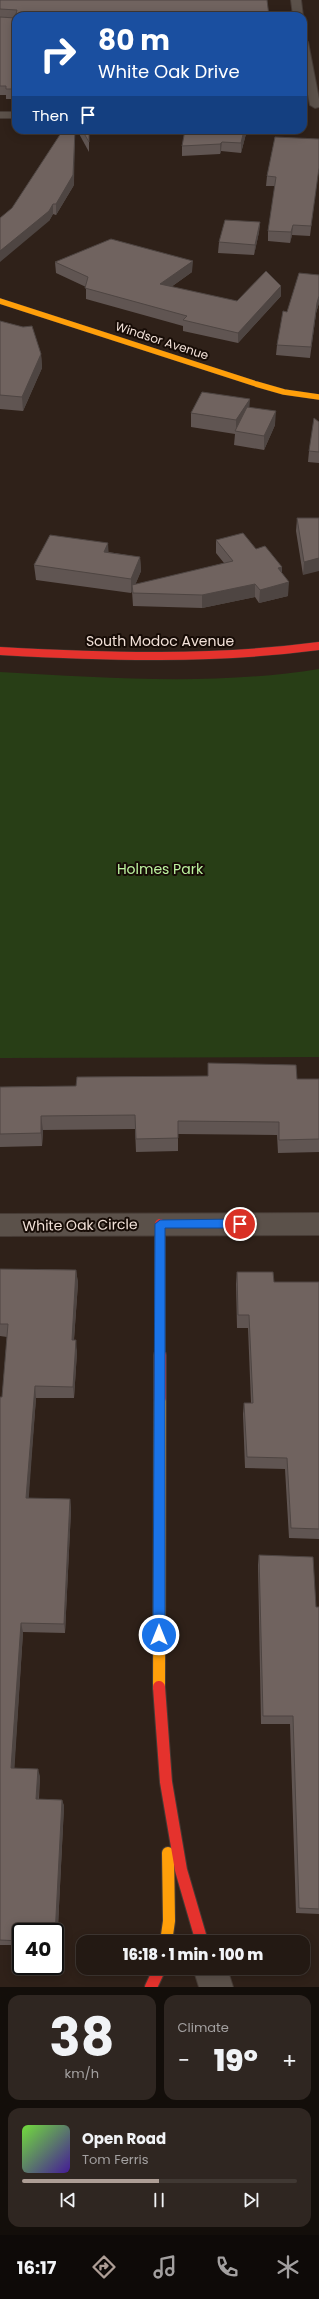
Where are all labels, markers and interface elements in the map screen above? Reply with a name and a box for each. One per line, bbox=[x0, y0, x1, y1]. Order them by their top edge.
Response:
text: 80 m bbox=[98, 21, 170, 60]
icon: right bbox=[32, 28, 84, 80]
text: White Oak Drive bbox=[98, 59, 240, 84]
icon: arrive bbox=[77, 104, 99, 126]
text: Then bbox=[32, 105, 69, 126]
street label: Windsor Avenue bbox=[113, 317, 211, 364]
street label: South Modoc Avenue bbox=[86, 631, 234, 651]
park label: Holmes Park bbox=[117, 859, 204, 879]
pin bbox=[223, 1207, 257, 1241]
icon: arrive bbox=[229, 1213, 251, 1235]
street label: White Oak Circle bbox=[22, 1214, 138, 1236]
position arrow bbox=[138, 1614, 180, 1656]
speed limit sign: 40 bbox=[12, 1923, 64, 1975]
text: 16:18 · 1 min · 100 m bbox=[123, 1944, 263, 1965]
text: 38 bbox=[49, 2001, 114, 2074]
text: Climate bbox=[178, 2018, 229, 2037]
text: 19° bbox=[214, 2039, 258, 2082]
text: − bbox=[178, 2045, 190, 2076]
text: + bbox=[282, 2045, 297, 2076]
text: km/h bbox=[64, 2064, 99, 2083]
text: Open Road bbox=[82, 2128, 166, 2149]
text: Tom Ferris bbox=[82, 2150, 149, 2169]
icon: previous bbox=[57, 2189, 79, 2211]
icon: pause bbox=[148, 2189, 170, 2211]
icon: next bbox=[240, 2189, 262, 2211]
icon: directions bbox=[90, 2253, 118, 2281]
icon: music bbox=[151, 2253, 179, 2281]
icon: phone bbox=[213, 2253, 241, 2281]
icon: climate bbox=[274, 2253, 302, 2281]
text: 16:17 bbox=[17, 2255, 56, 2280]

